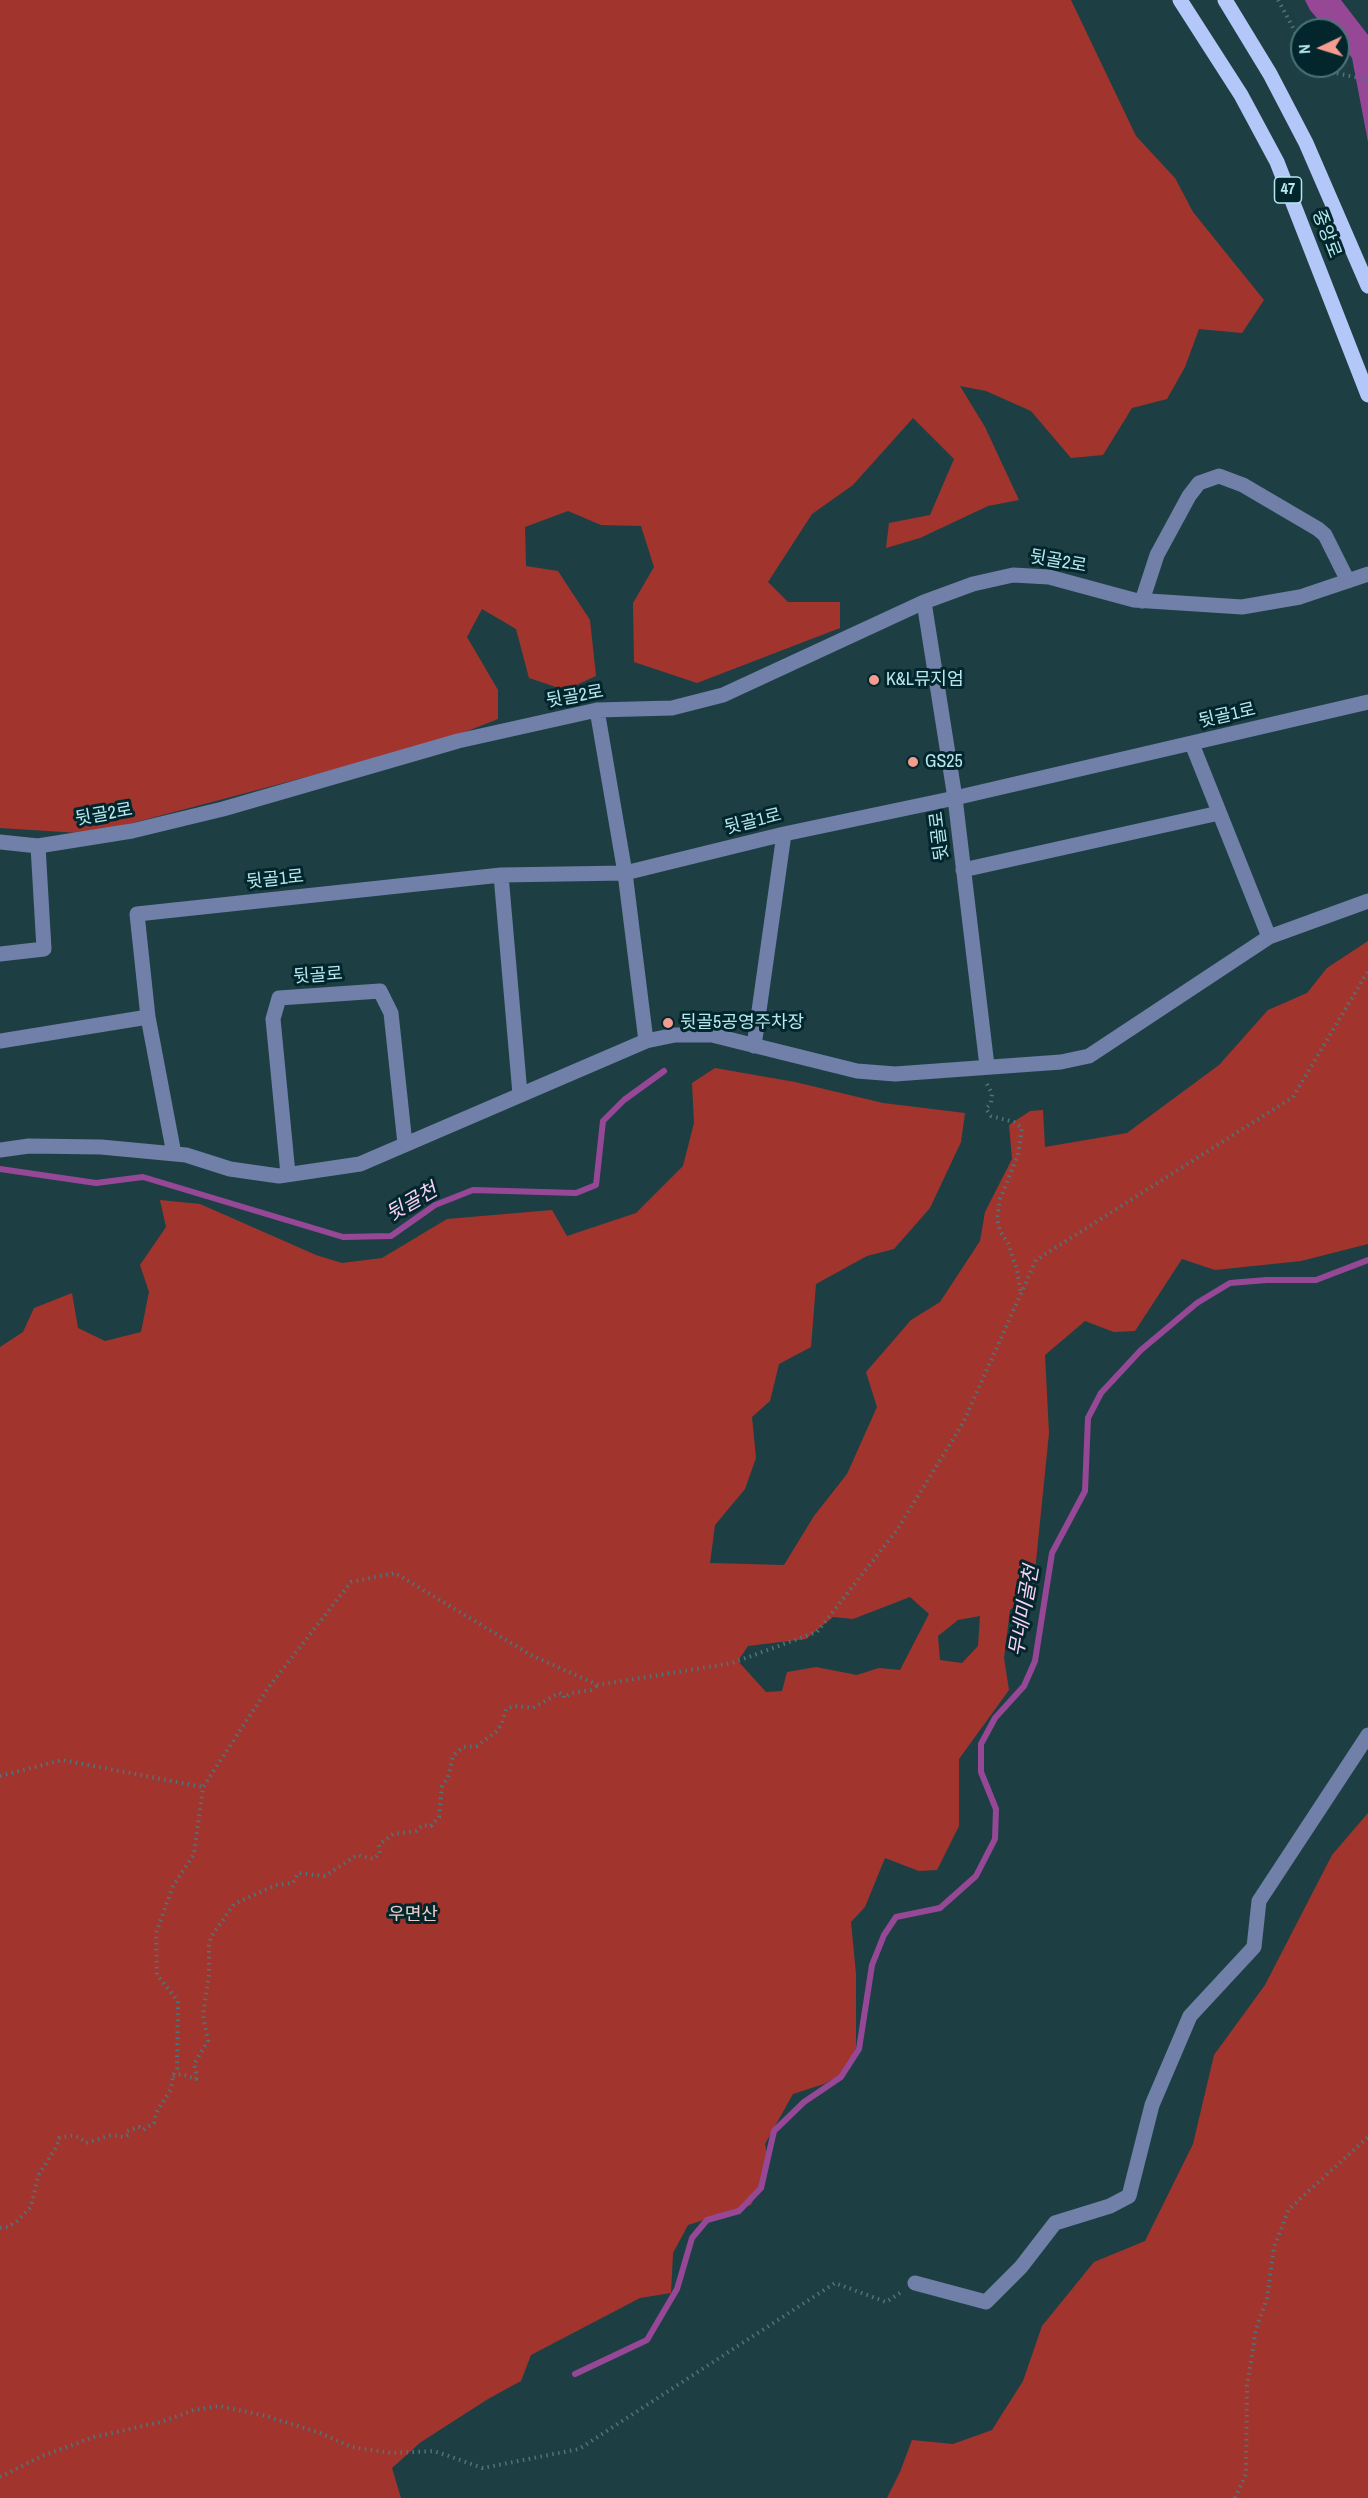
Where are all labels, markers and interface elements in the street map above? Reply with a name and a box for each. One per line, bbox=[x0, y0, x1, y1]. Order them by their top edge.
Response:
north arrow bbox=[1290, 18, 1350, 78]
text: N bbox=[1293, 44, 1315, 55]
road number: 47 bbox=[1274, 177, 1302, 203]
street label: 중앙로 bbox=[1307, 207, 1345, 261]
street label: 뒷골2로 bbox=[1028, 546, 1088, 578]
place label: K&L뮤지엄 bbox=[886, 669, 964, 691]
marker: K&L뮤지엄 bbox=[867, 673, 881, 687]
street label: 뒷골2로 bbox=[545, 681, 605, 713]
street label: 뒷골1로 bbox=[1196, 699, 1258, 733]
place label: GS25 bbox=[925, 751, 963, 773]
marker: GS25 bbox=[906, 755, 920, 769]
street label: 뒷골2로 bbox=[74, 799, 134, 831]
street label: 뒷골1로 bbox=[722, 805, 784, 839]
street label: 뒷골로 bbox=[926, 810, 954, 862]
street label: 뒷골1로 bbox=[245, 866, 305, 894]
street label: 뒷골로 bbox=[292, 963, 344, 989]
place label: 뒷골5공영주차장 bbox=[680, 1012, 804, 1034]
marker: 뒷골5공영주차장 bbox=[661, 1016, 675, 1030]
water label: 뒷골천 bbox=[382, 1179, 442, 1227]
water label: 무네미골천 bbox=[1005, 1564, 1045, 1658]
park label: 우면산 bbox=[388, 1904, 438, 1926]

